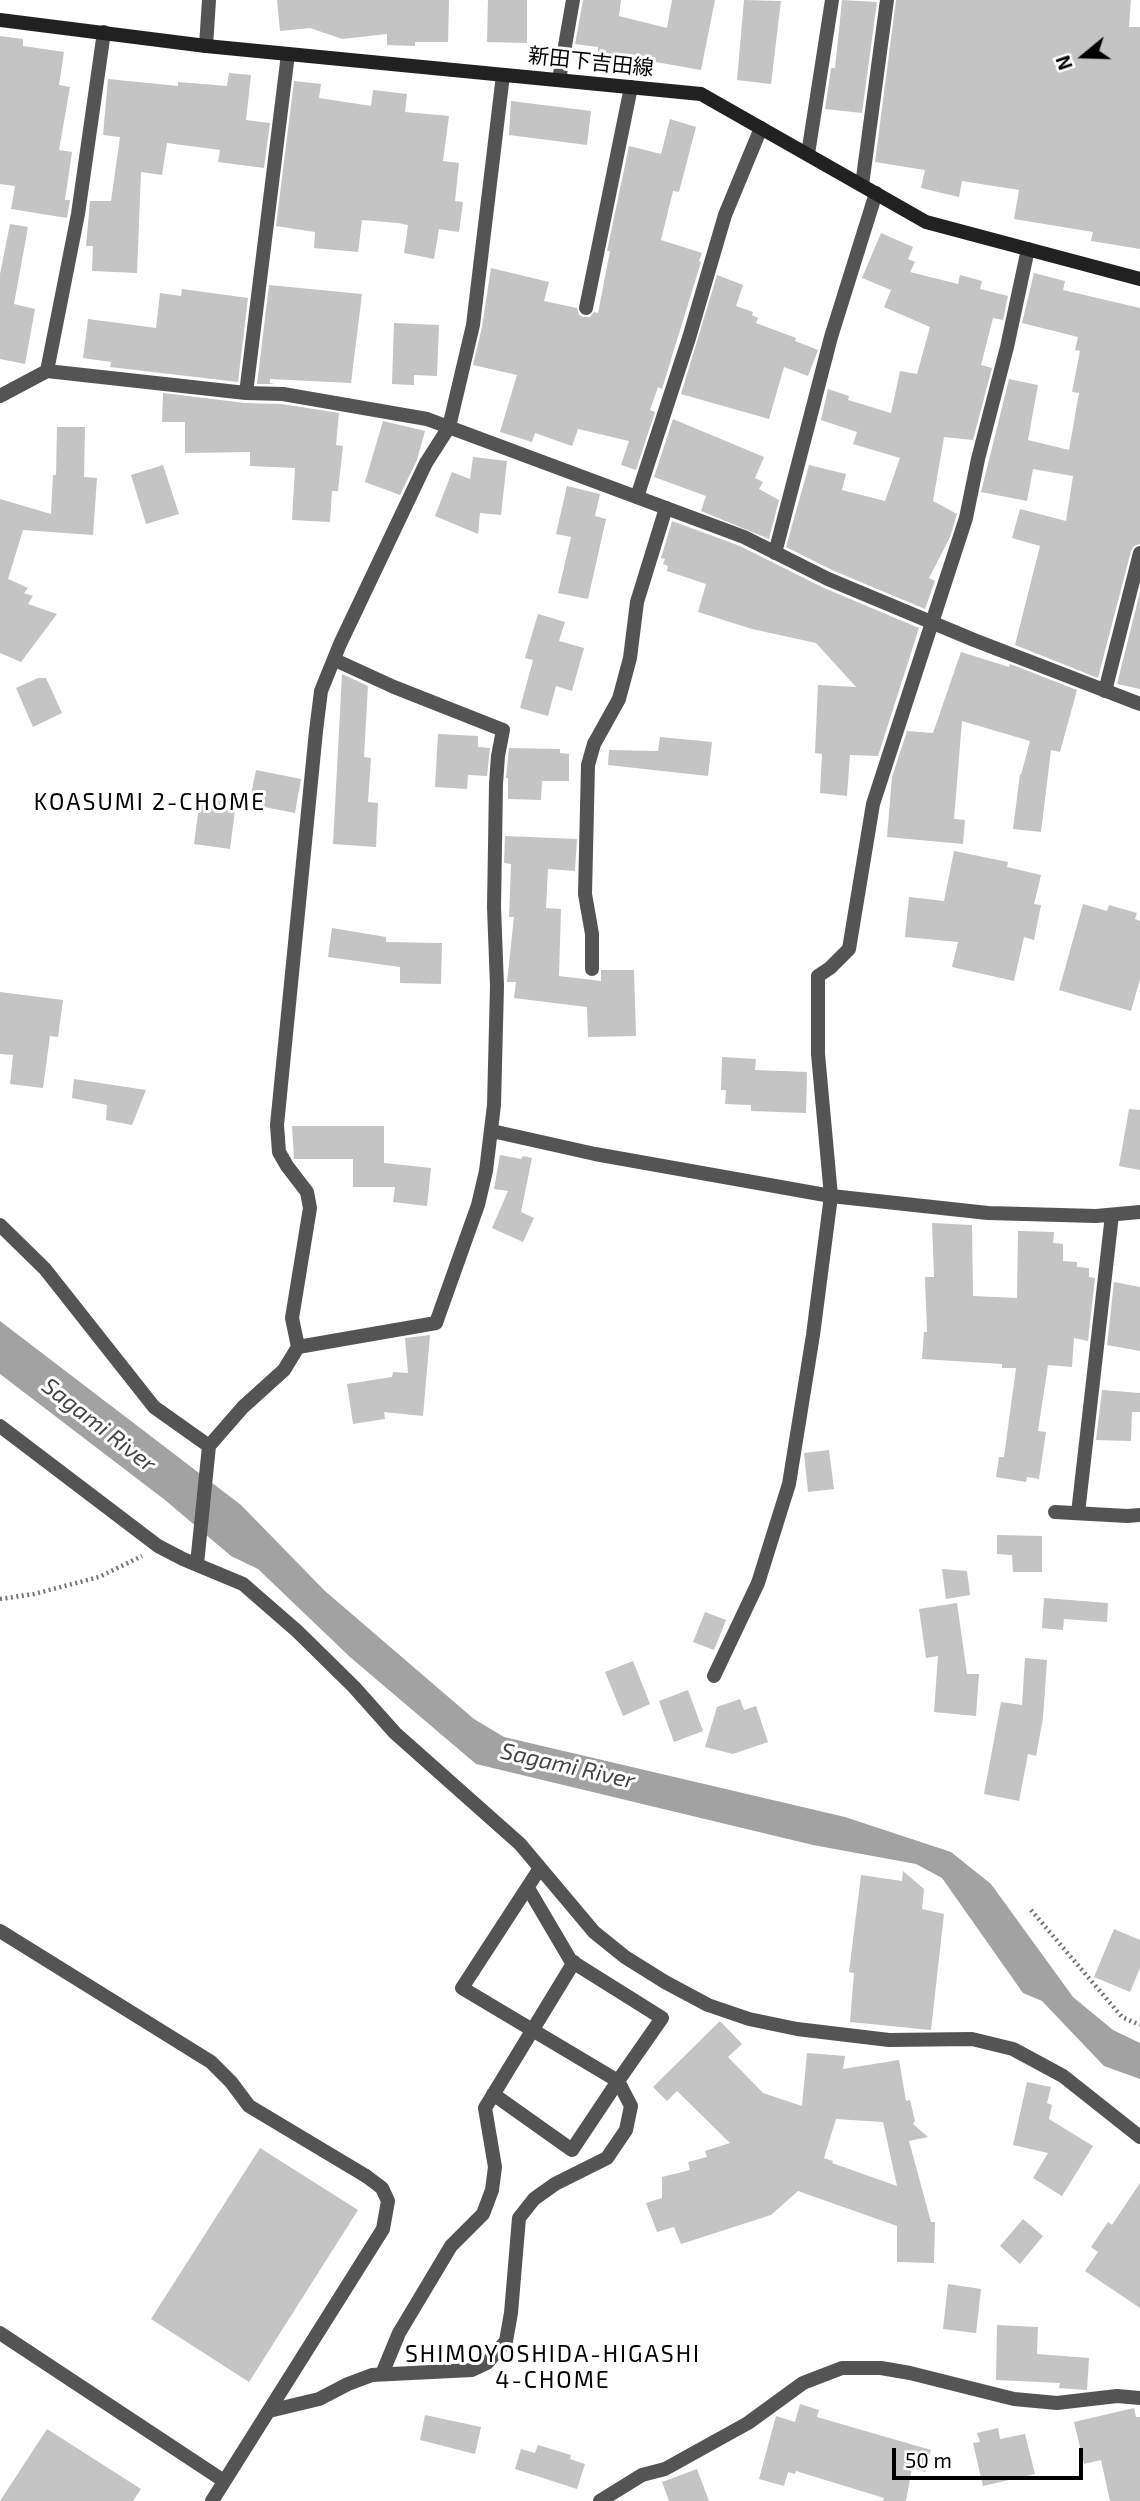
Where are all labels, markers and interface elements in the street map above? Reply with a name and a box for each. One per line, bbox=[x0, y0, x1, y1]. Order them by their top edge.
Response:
north arrow bbox=[1049, 21, 1119, 91]
street label: 新田下吉田線 bbox=[527, 43, 655, 81]
text: N bbox=[1051, 53, 1077, 73]
district label: KOASUMI 2-CHOME bbox=[36, 788, 264, 816]
water label: Sagami River bbox=[37, 1372, 161, 1478]
water label: Sagami River bbox=[498, 1737, 638, 1795]
district label: SHIMOYOSHIDA-HIGASHI 4-CHOME bbox=[407, 2340, 699, 2394]
scale bar bbox=[895, 2434, 1086, 2478]
text: 50 m bbox=[905, 2447, 952, 2472]

